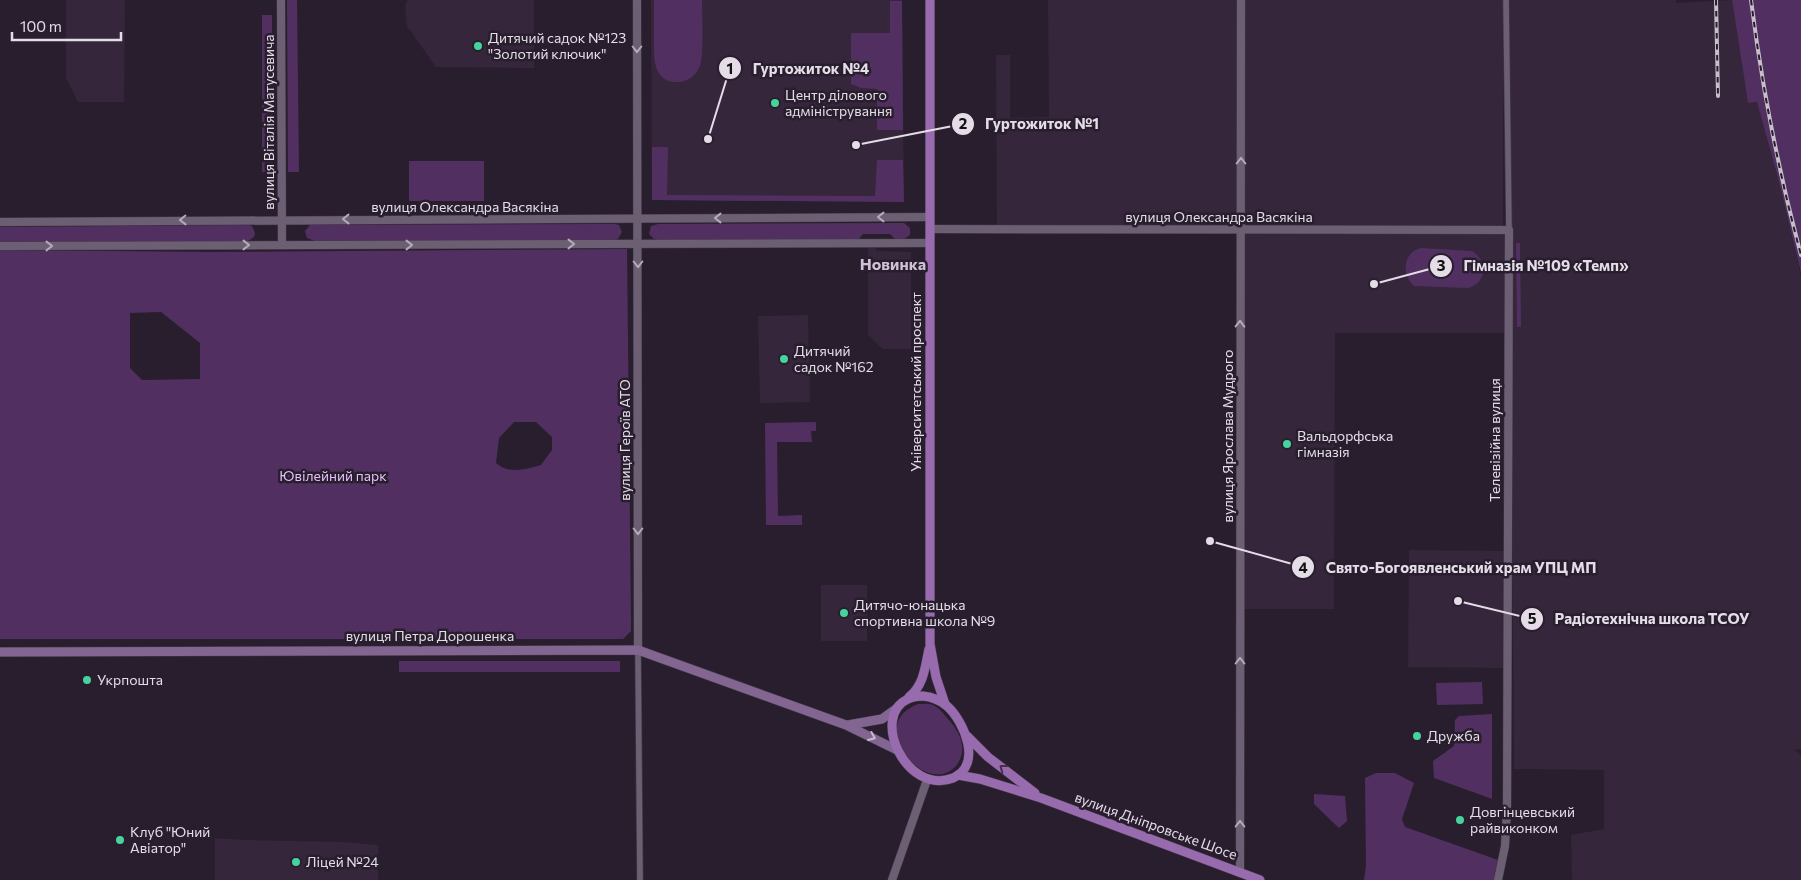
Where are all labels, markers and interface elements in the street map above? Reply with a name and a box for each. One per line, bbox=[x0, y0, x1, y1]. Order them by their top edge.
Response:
scale bar bbox=[12, 10, 121, 42]
text: 100 m bbox=[20, 17, 62, 35]
place label: Дитячий садок №123 "Золотий ключик" bbox=[488, 29, 626, 62]
street label: вулиця Віталія Матусевича bbox=[260, 34, 277, 210]
marker: Дитячий садок №123 "Золотий ключик" bbox=[472, 40, 484, 52]
one-way arrow bbox=[632, 45, 642, 53]
callout: Гуртожиток №4 bbox=[717, 53, 879, 83]
text: 1 bbox=[727, 59, 733, 77]
text: Гуртожиток №4 bbox=[753, 59, 869, 77]
place label: Центр ділового адміністрування bbox=[785, 86, 892, 119]
marker: Центр ділового адміністрування bbox=[769, 97, 781, 109]
callout: Гуртожиток №1 bbox=[950, 109, 1109, 139]
text: 2 bbox=[959, 114, 967, 132]
text: Гуртожиток №1 bbox=[985, 114, 1099, 132]
one-way arrow bbox=[1236, 157, 1246, 164]
street label: вулиця Олександра Васякіна bbox=[371, 198, 559, 215]
street label: вулиця Олександра Васякіна bbox=[1125, 208, 1313, 225]
one-way arrow bbox=[877, 212, 884, 222]
one-way arrow bbox=[714, 213, 722, 223]
one-way arrow bbox=[342, 214, 350, 224]
one-way arrow bbox=[179, 215, 187, 225]
one-way arrow bbox=[568, 239, 575, 249]
one-way arrow bbox=[242, 240, 250, 250]
one-way arrow bbox=[405, 240, 413, 250]
one-way arrow bbox=[45, 241, 53, 251]
callout: Гімназія №109 «Темп» bbox=[1428, 251, 1638, 281]
district label: Новинка bbox=[860, 254, 926, 273]
text: 3 bbox=[1437, 256, 1446, 274]
text: Гімназія №109 «Темп» bbox=[1463, 256, 1629, 274]
one-way arrow bbox=[633, 260, 643, 268]
street label: Університетський проспект bbox=[907, 292, 924, 472]
one-way arrow bbox=[1235, 319, 1245, 327]
place label: Дитячий садок №162 bbox=[794, 342, 874, 375]
street label: вулиця Ярослава Мудрого bbox=[1219, 350, 1236, 522]
marker: Дитячий садок №162 bbox=[778, 353, 790, 365]
street label: Телевізійна вулиця bbox=[1486, 378, 1503, 502]
street label: вулиця Героїв АТО bbox=[616, 379, 633, 501]
place label: Вальдорфська гімназія bbox=[1297, 427, 1393, 460]
marker: Вальдорфська гімназія bbox=[1281, 438, 1293, 450]
park label: Ювілейний парк bbox=[279, 467, 387, 484]
one-way arrow bbox=[633, 528, 643, 535]
callout: Свято-Богоявленський храм УПЦ МП bbox=[1291, 552, 1607, 582]
text: 4 bbox=[1298, 558, 1308, 576]
text: Свято-Богоявленський храм УПЦ МП bbox=[1326, 558, 1596, 576]
place label: Дитячо-юнацька спортивна школа №9 bbox=[854, 596, 995, 629]
callout: Радіотехнічна школа ТСОУ bbox=[1520, 604, 1760, 634]
marker: Дитячо-юнацька спортивна школа №9 bbox=[838, 607, 850, 619]
text: 5 bbox=[1528, 609, 1537, 627]
text: Радіотехнічна школа ТСОУ bbox=[1555, 609, 1750, 627]
street label: вулиця Петра Дорошенка bbox=[346, 627, 514, 644]
one-way arrow bbox=[1235, 657, 1245, 664]
place label: Укрпошта bbox=[97, 671, 163, 688]
marker: Укрпошта bbox=[81, 674, 93, 686]
place label: Дружба bbox=[1427, 727, 1480, 744]
marker: Дружба bbox=[1411, 730, 1423, 742]
one-way arrow bbox=[867, 731, 876, 741]
one-way arrow bbox=[1000, 766, 1009, 774]
street label: вулиця Дніпровське Шосе bbox=[1073, 788, 1240, 863]
place label: Довгінцевський райвиконком bbox=[1470, 803, 1575, 836]
marker: Довгінцевський райвиконком bbox=[1454, 814, 1466, 826]
one-way arrow bbox=[1235, 819, 1245, 827]
place label: Клуб "Юний Авіатор" bbox=[130, 823, 210, 856]
marker: Клуб "Юний Авіатор" bbox=[114, 834, 126, 846]
place label: Ліцей №24 bbox=[306, 853, 379, 870]
marker: Ліцей №24 bbox=[290, 856, 302, 868]

